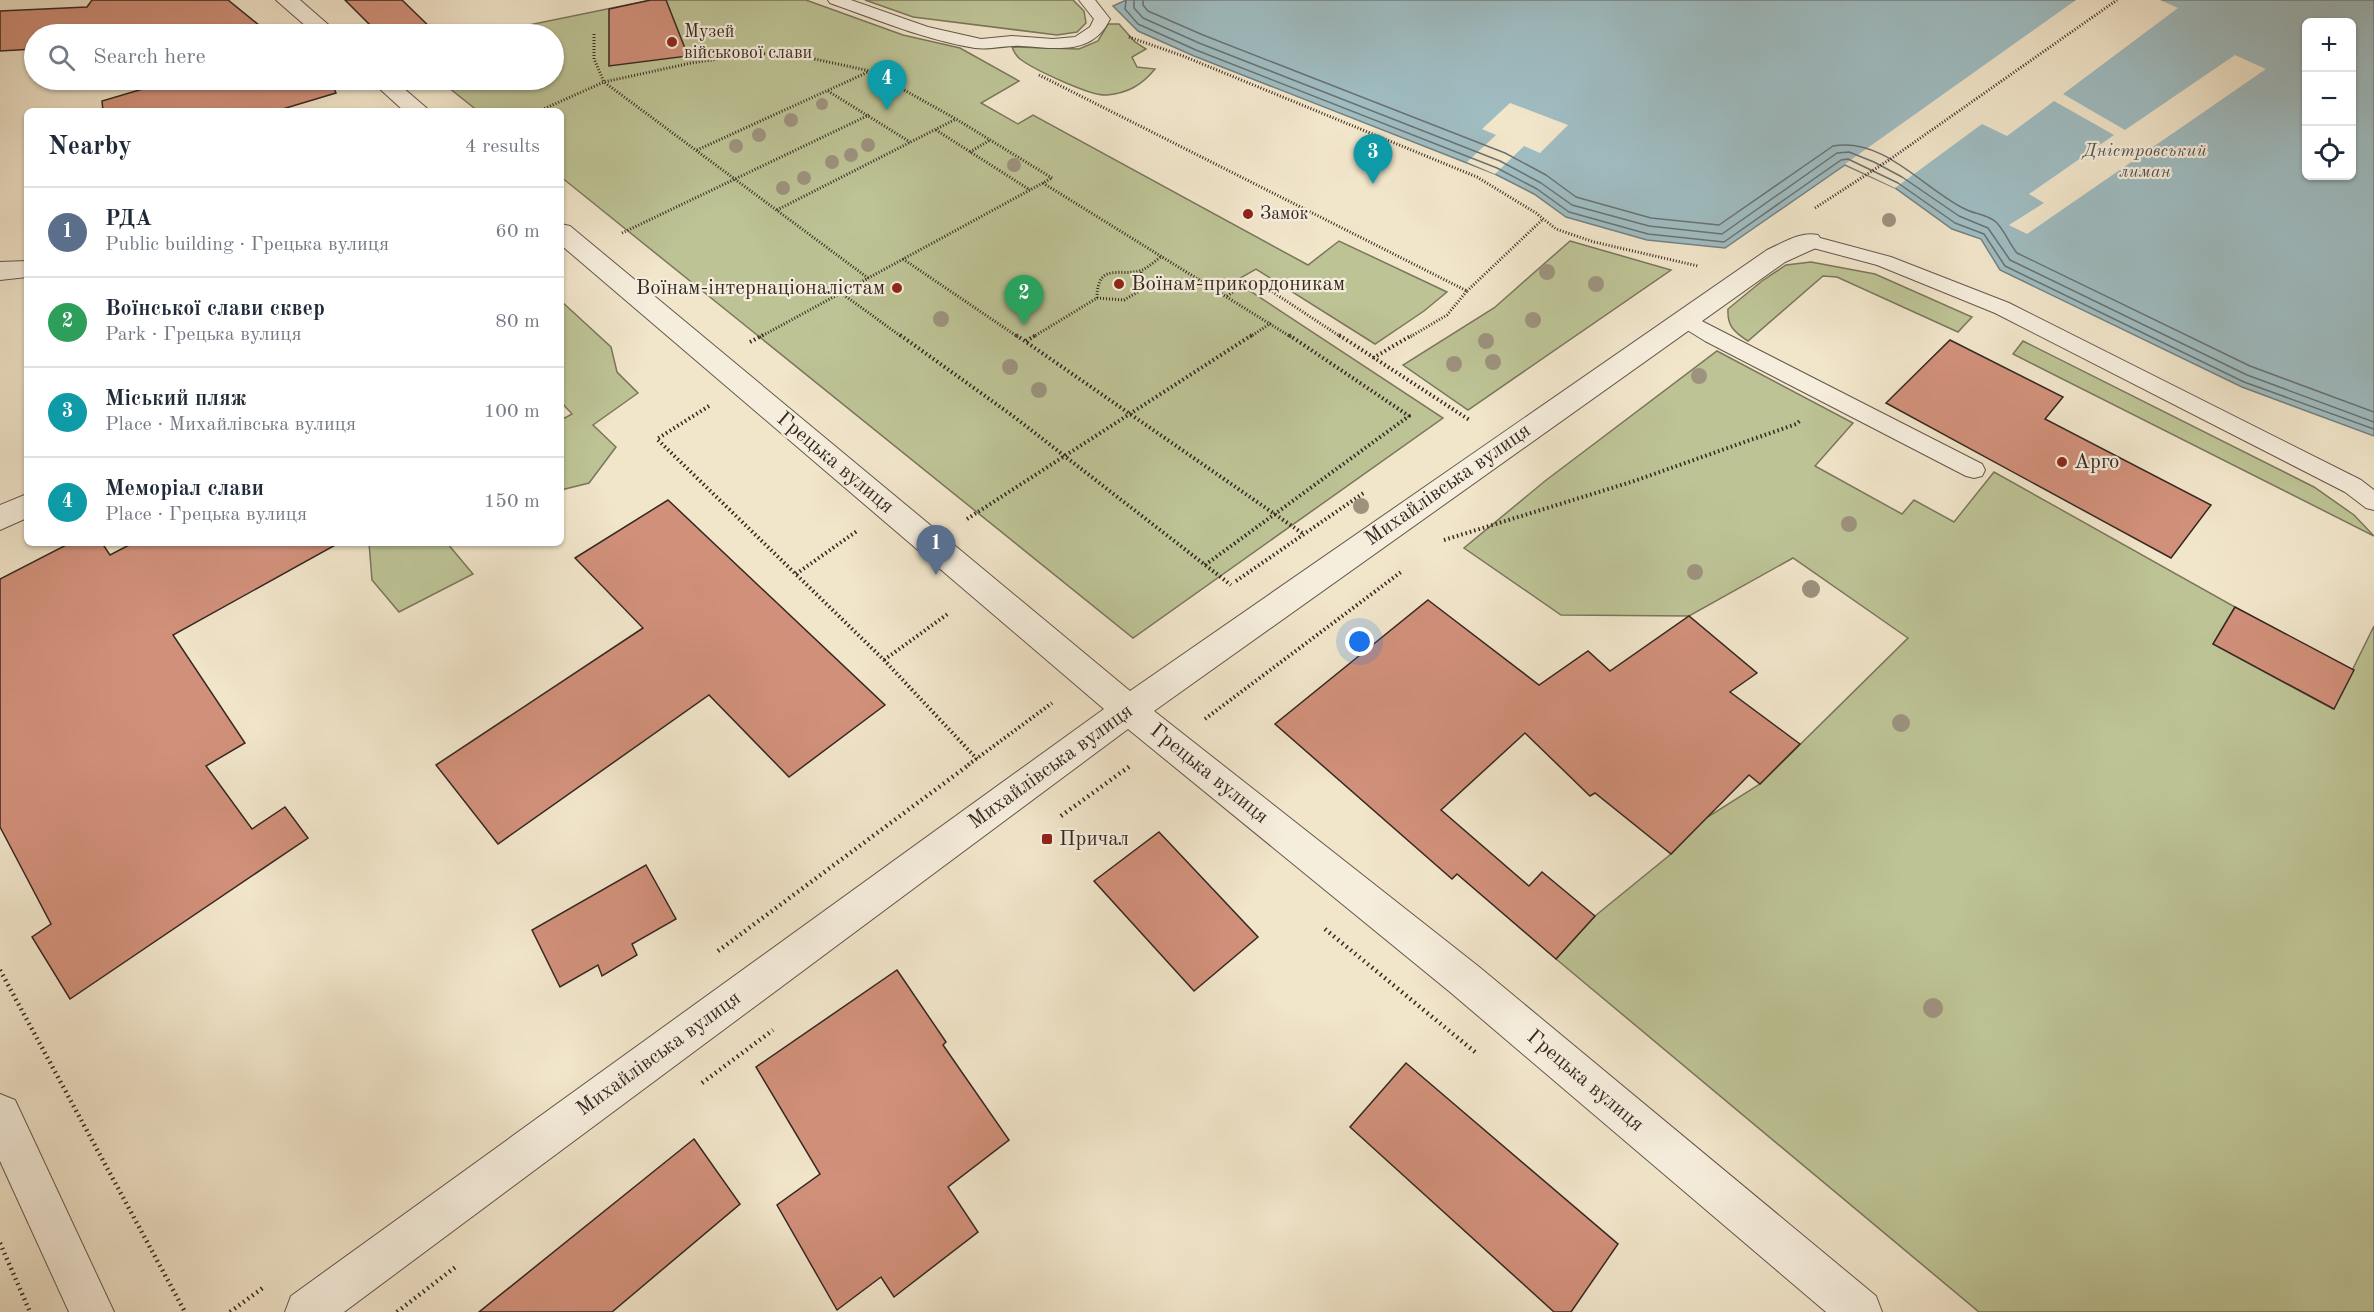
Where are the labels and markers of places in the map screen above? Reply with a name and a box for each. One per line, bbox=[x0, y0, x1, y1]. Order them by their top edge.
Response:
place label: Музей військової слави bbox=[684, 23, 812, 62]
marker: Музей військової слави bbox=[665, 35, 679, 49]
pin: 4 bbox=[868, 60, 906, 110]
pin: 3 bbox=[1354, 134, 1392, 184]
place label: Замок bbox=[1260, 205, 1308, 223]
marker: Замок bbox=[1241, 207, 1255, 221]
place label: Воїнам-прикордоникам bbox=[1131, 274, 1345, 295]
pin: 2 bbox=[1004, 276, 1044, 325]
marker: Воїнам-прикордоникам bbox=[1112, 277, 1126, 291]
place label: Воїнам-інтернаціоналістам bbox=[636, 278, 885, 299]
marker: Воїнам-інтернаціоналістам bbox=[890, 281, 904, 295]
place label: Арго bbox=[2074, 452, 2119, 473]
marker: Арго bbox=[2055, 455, 2069, 469]
pin: 1 bbox=[916, 526, 956, 575]
place label: Причал bbox=[1059, 829, 1129, 850]
marker: Причал bbox=[1040, 832, 1054, 846]

